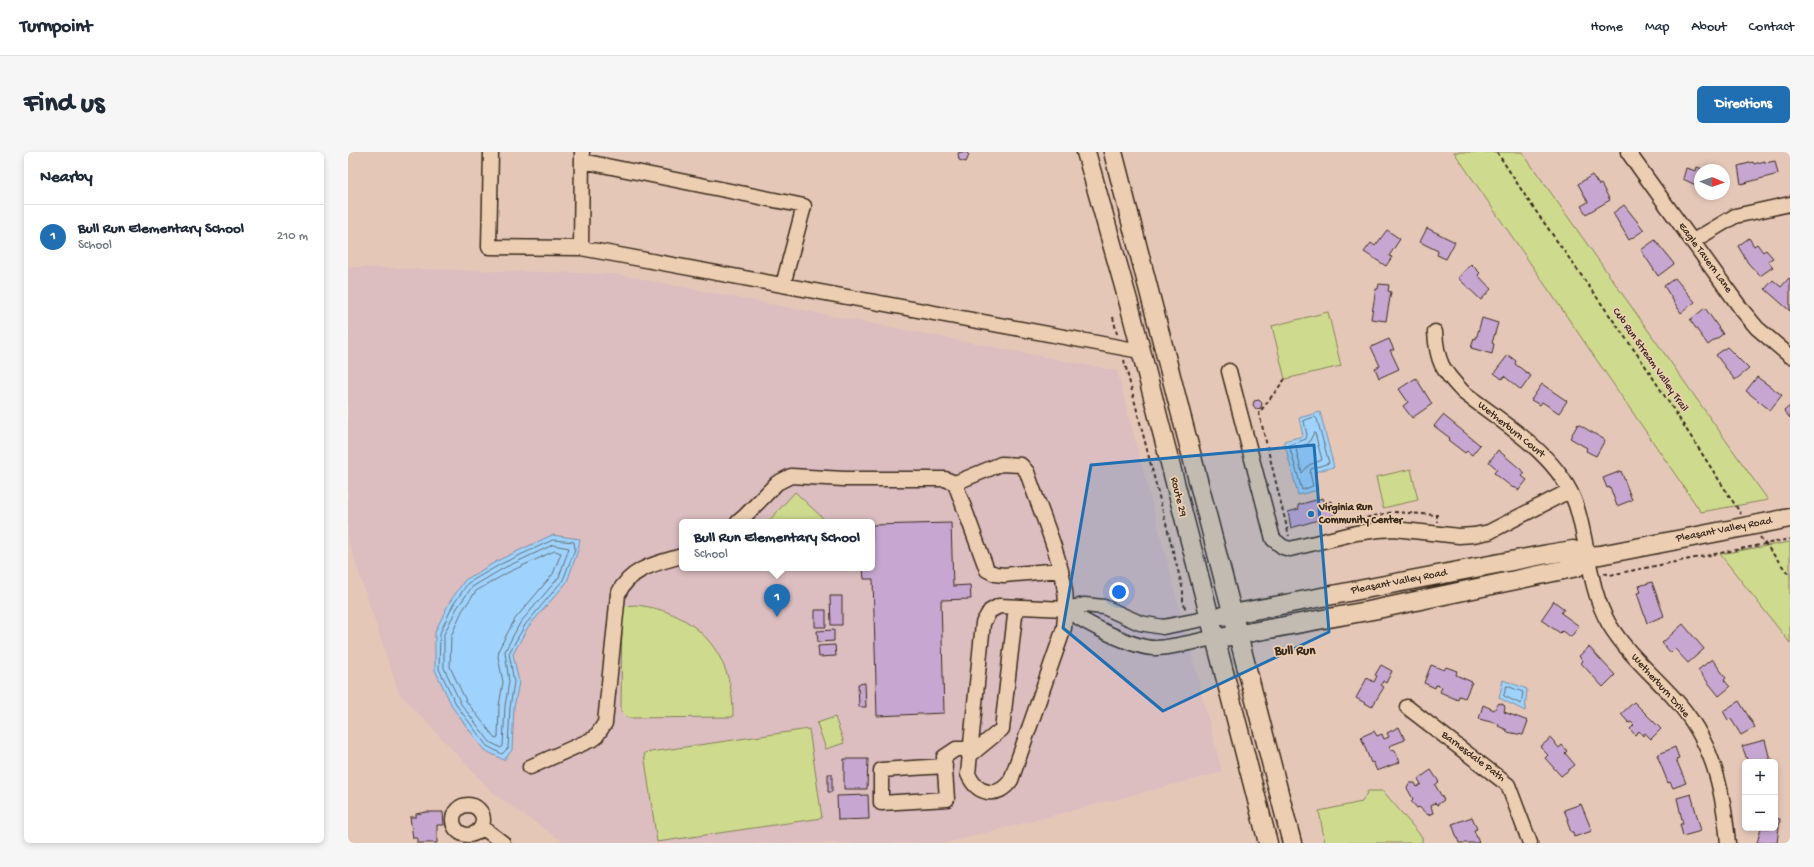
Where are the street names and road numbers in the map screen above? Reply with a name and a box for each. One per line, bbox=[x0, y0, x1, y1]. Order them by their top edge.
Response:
street label: Eagle Tavern Lane bbox=[1676, 221, 1735, 296]
street label: Cub Run Stream Valley Trail bbox=[1610, 306, 1691, 415]
street label: Wetherburn Court bbox=[1475, 399, 1548, 462]
street label: Route 29 bbox=[1167, 476, 1189, 518]
street label: Pleasant Valley Road bbox=[1674, 515, 1775, 545]
street label: Pleasant Valley Road bbox=[1349, 567, 1450, 597]
street label: Wetherburn Drive bbox=[1628, 652, 1692, 721]
street label: Barnesdale Path bbox=[1438, 729, 1507, 785]

